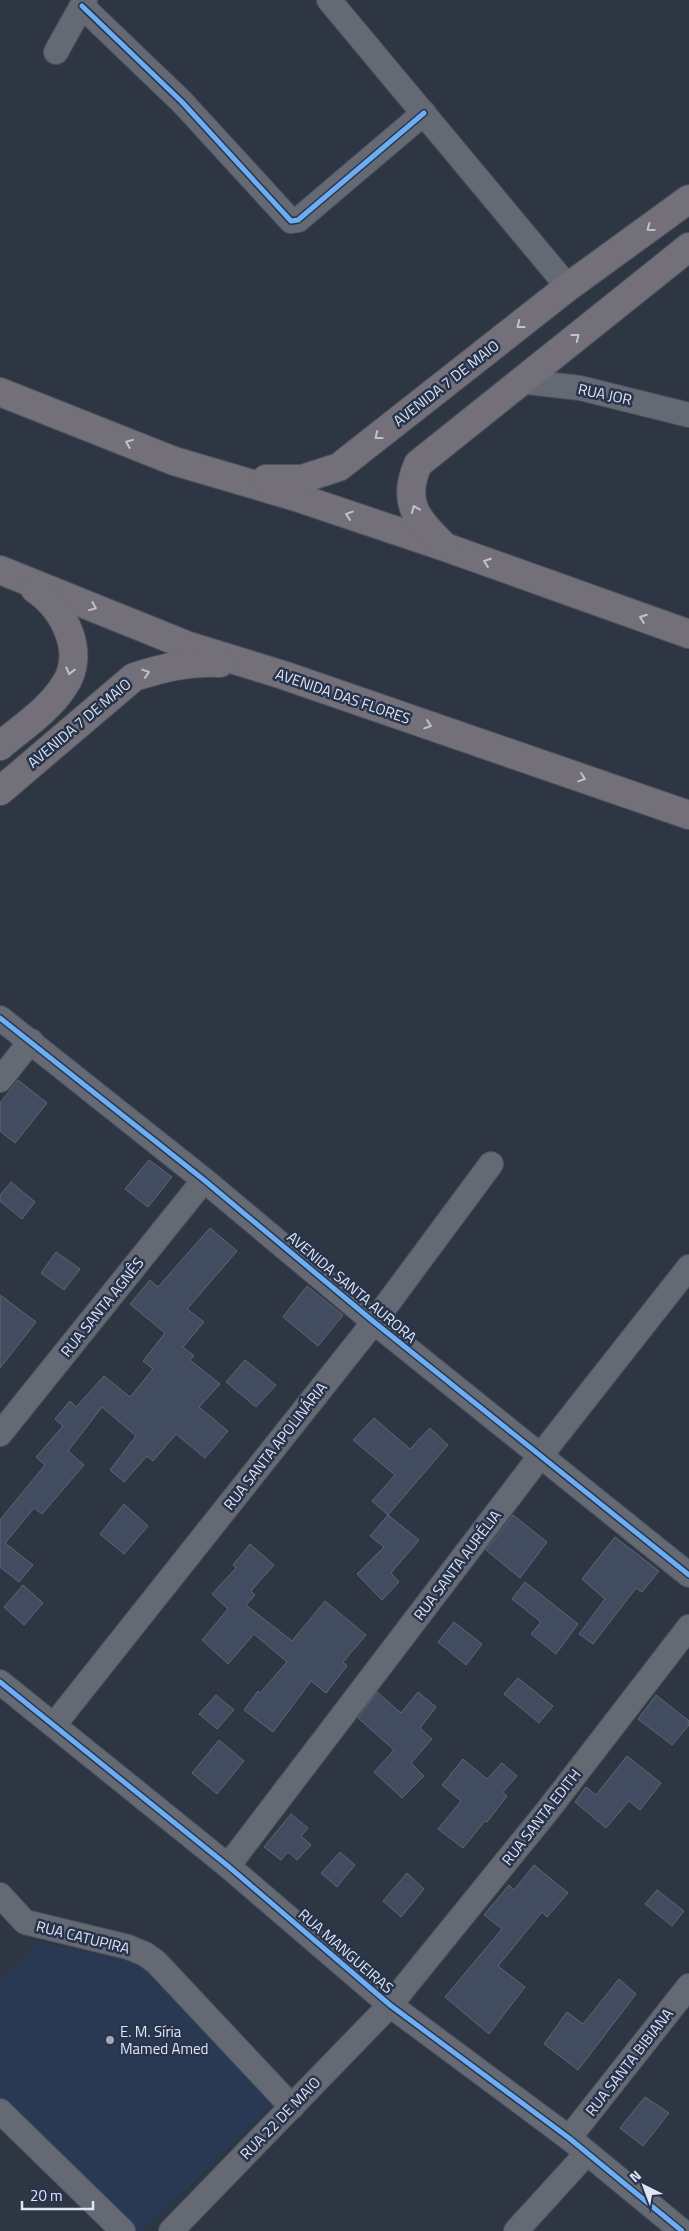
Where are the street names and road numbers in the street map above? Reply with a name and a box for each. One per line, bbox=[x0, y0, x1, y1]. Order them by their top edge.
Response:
street label: AVENIDA 7 DE MAIO bbox=[388, 334, 504, 432]
street label: RUA JOR bbox=[576, 377, 634, 411]
street label: AVENIDA DAS FLORES bbox=[273, 662, 413, 730]
street label: AVENIDA 7 DE MAIO bbox=[22, 673, 136, 773]
street label: AVENIDA SANTA AURORA bbox=[282, 1226, 422, 1348]
street label: RUA SANTA AGNÊS bbox=[55, 1252, 149, 1362]
street label: RUA SANTA APOLINÁRIA bbox=[218, 1377, 332, 1515]
street label: RUA SANTA AURÉLIA bbox=[408, 1505, 506, 1625]
street label: RUA SANTA EDITH bbox=[496, 1764, 586, 1870]
street label: RUA MANGUEIRAS bbox=[293, 1903, 399, 1999]
street label: RUA CATUPIRA bbox=[34, 1914, 132, 1960]
street label: RUA SANTA BIBIANA bbox=[579, 2003, 679, 2121]
street label: RUA 22 DE MAIO bbox=[234, 2071, 326, 2165]

